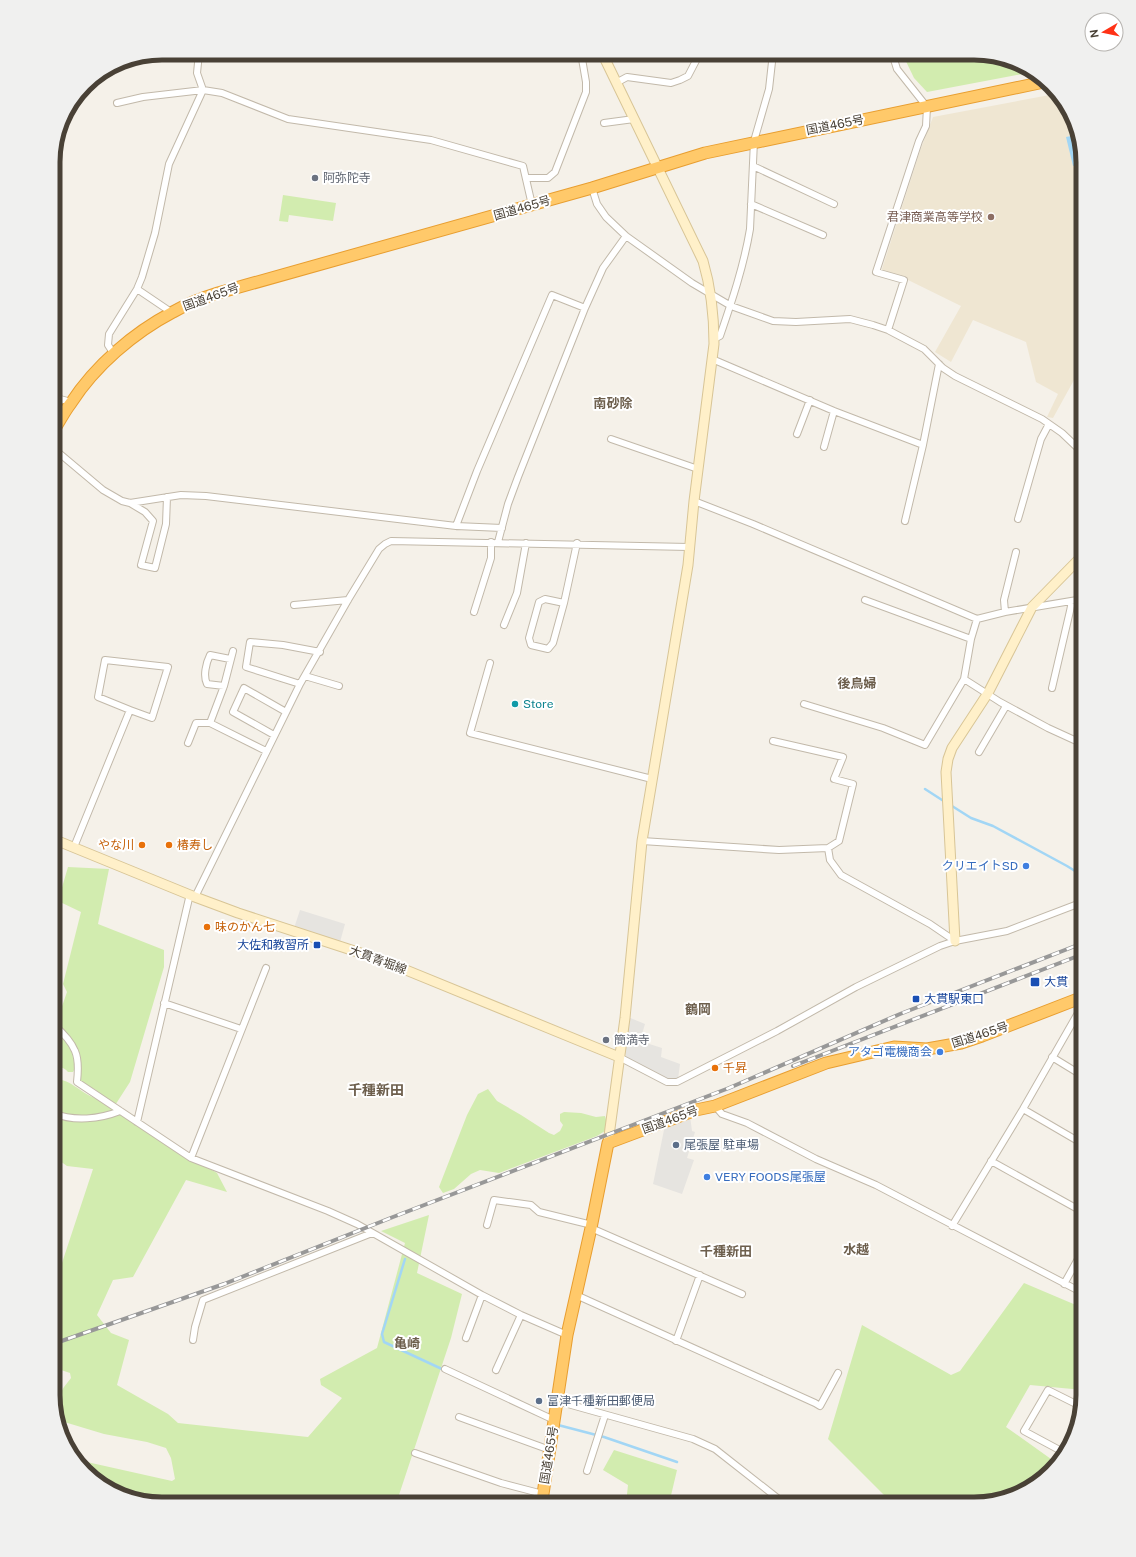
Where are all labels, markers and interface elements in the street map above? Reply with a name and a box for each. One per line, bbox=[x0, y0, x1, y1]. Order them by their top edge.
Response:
north arrow bbox=[1084, 12, 1124, 52]
text: N bbox=[1088, 28, 1101, 39]
street label: 国道465号 bbox=[805, 113, 865, 137]
place label: 阿弥陀寺 bbox=[323, 171, 371, 185]
marker: 阿弥陀寺 bbox=[310, 173, 320, 183]
street label: 国道465号 bbox=[492, 193, 552, 223]
place label: 君津商業高等学校 bbox=[887, 210, 983, 224]
marker: 君津商業高等学校 bbox=[986, 212, 996, 222]
street label: 国道465号 bbox=[181, 280, 241, 314]
district label: 南砂除 bbox=[593, 396, 633, 411]
district label: 後鳥婦 bbox=[837, 676, 877, 691]
place label: Store bbox=[523, 697, 554, 711]
marker: Store bbox=[510, 699, 520, 709]
place label: やな川 bbox=[98, 838, 134, 852]
place label: 椿寿し bbox=[177, 838, 213, 852]
marker: やな川 bbox=[137, 840, 147, 850]
marker: 椿寿し bbox=[164, 840, 174, 850]
place label: クリエイトSD bbox=[942, 859, 1018, 873]
marker: クリエイトSD bbox=[1021, 861, 1031, 871]
place label: 味のかん七 bbox=[215, 920, 275, 934]
marker: 味のかん七 bbox=[202, 922, 212, 932]
place label: 大佐和教習所 bbox=[237, 938, 309, 952]
marker: 大佐和教習所 bbox=[312, 940, 322, 950]
street label: 大貫青堀線 bbox=[347, 943, 409, 977]
place label: 大貫 bbox=[1044, 975, 1068, 989]
marker: 大貫 bbox=[1029, 976, 1041, 988]
place label: 大貫駅東口 bbox=[924, 992, 984, 1006]
marker: 大貫駅東口 bbox=[911, 994, 921, 1004]
district label: 鶴岡 bbox=[685, 1002, 711, 1017]
street label: 国道465号 bbox=[950, 1019, 1010, 1051]
place label: 簡満寺 bbox=[614, 1033, 650, 1047]
marker: 簡満寺 bbox=[601, 1035, 611, 1045]
place label: アタゴ電機商会 bbox=[848, 1045, 932, 1059]
marker: アタゴ電機商会 bbox=[935, 1047, 945, 1057]
place label: 千昇 bbox=[723, 1061, 747, 1075]
marker: 千昇 bbox=[710, 1063, 720, 1073]
district label: 千種新田 bbox=[348, 1082, 404, 1098]
street label: 国道465号 bbox=[640, 1103, 700, 1137]
place label: 尾張屋 駐車場 bbox=[684, 1138, 759, 1152]
marker: 尾張屋 駐車場 bbox=[671, 1140, 681, 1150]
place label: VERY FOODS尾張屋 bbox=[715, 1170, 826, 1184]
marker: VERY FOODS尾張屋 bbox=[702, 1172, 712, 1182]
district label: 水越 bbox=[843, 1242, 869, 1257]
district label: 千種新田 bbox=[700, 1244, 752, 1259]
district label: 亀崎 bbox=[394, 1336, 420, 1351]
place label: 富津千種新田郵便局 bbox=[547, 1394, 655, 1408]
marker: 富津千種新田郵便局 bbox=[534, 1396, 544, 1406]
street label: 国道465号 bbox=[537, 1425, 561, 1485]

